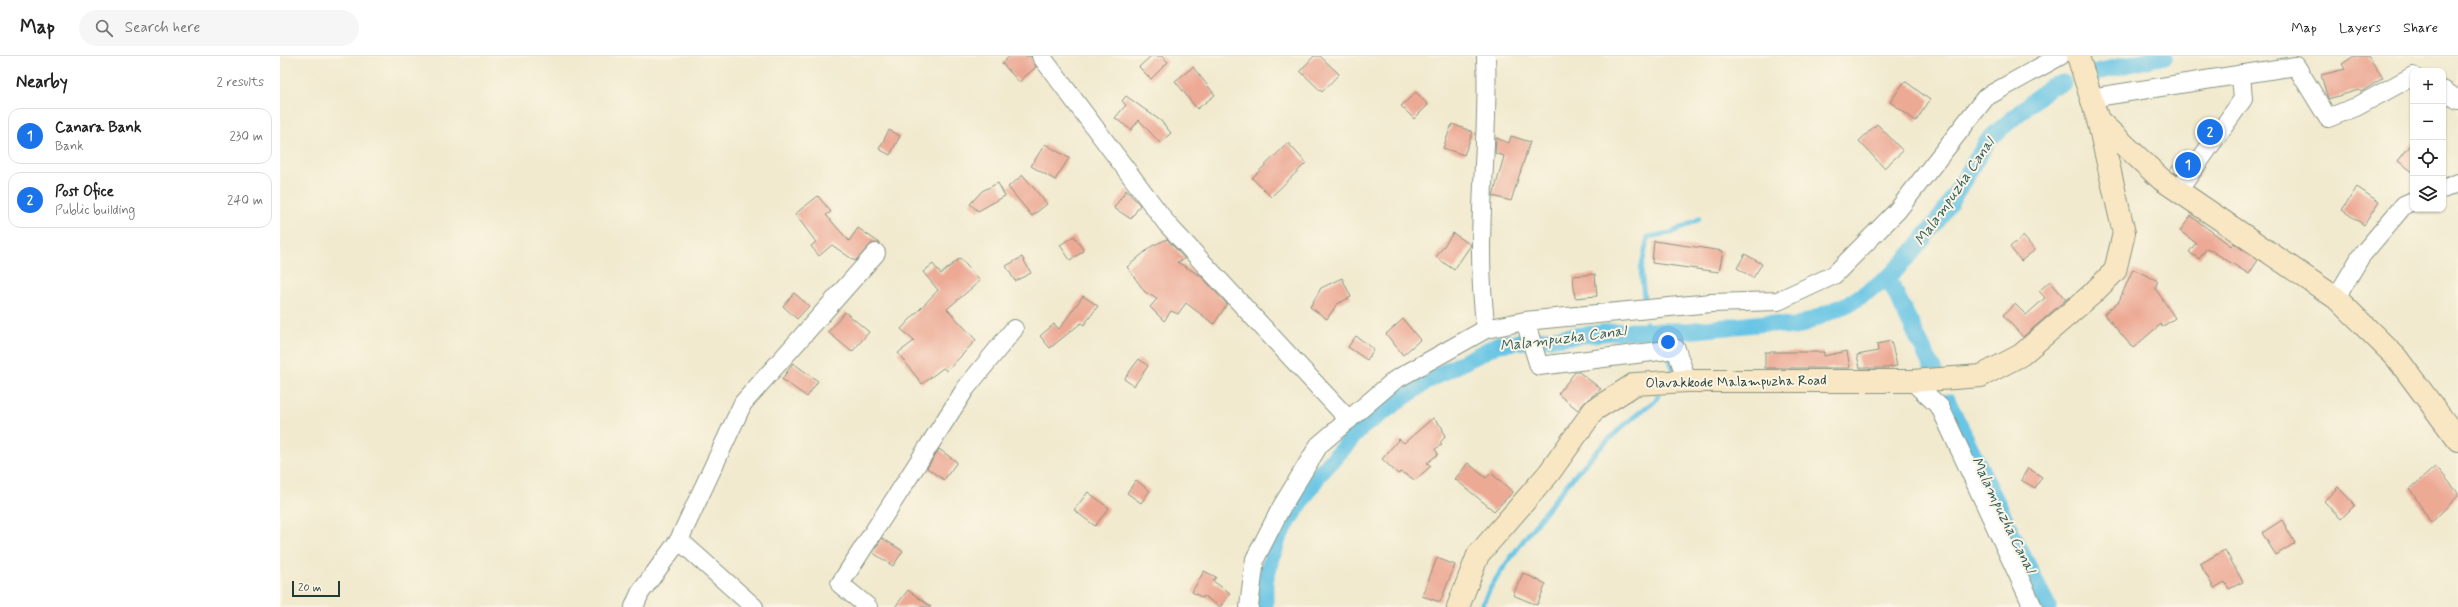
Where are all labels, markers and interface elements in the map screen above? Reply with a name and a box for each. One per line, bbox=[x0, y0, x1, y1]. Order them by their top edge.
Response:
search box bbox=[79, 10, 359, 46]
text: Map bbox=[20, 15, 55, 40]
icon: search bbox=[93, 17, 115, 39]
text: Search here bbox=[125, 18, 200, 38]
text: Map bbox=[2291, 19, 2317, 37]
text: Layers bbox=[2339, 19, 2381, 37]
text: Share bbox=[2403, 19, 2438, 37]
map controls bbox=[2410, 68, 2446, 212]
button: + bbox=[2410, 68, 2446, 104]
text: Nearby bbox=[16, 71, 68, 93]
text: 2 results bbox=[217, 74, 264, 91]
button: − bbox=[2410, 104, 2446, 140]
pin: 2 bbox=[2197, 117, 2223, 147]
text: Canara Bank bbox=[55, 118, 141, 138]
text: 1 bbox=[27, 128, 33, 145]
text: 230 m bbox=[229, 128, 263, 145]
water label: Malampuzha Canal bbox=[1910, 133, 2001, 250]
text: Bank bbox=[55, 138, 84, 155]
button: locate bbox=[2410, 140, 2446, 176]
pin: 1 bbox=[2175, 150, 2201, 180]
button: layers bbox=[2410, 176, 2446, 212]
text: Post Ofice bbox=[55, 182, 114, 202]
text: 2 bbox=[27, 192, 33, 209]
text: 240 m bbox=[227, 192, 263, 209]
text: Public building bbox=[55, 202, 135, 219]
water label: Malampuzha Canal bbox=[1499, 321, 1629, 357]
your location bbox=[1658, 332, 1678, 352]
street label: Olavakkode Malampuzha Road bbox=[1645, 371, 1827, 393]
water label: Malampuzha Canal bbox=[1966, 454, 2041, 578]
scale bar bbox=[292, 579, 340, 598]
text: 20 m bbox=[298, 581, 321, 595]

